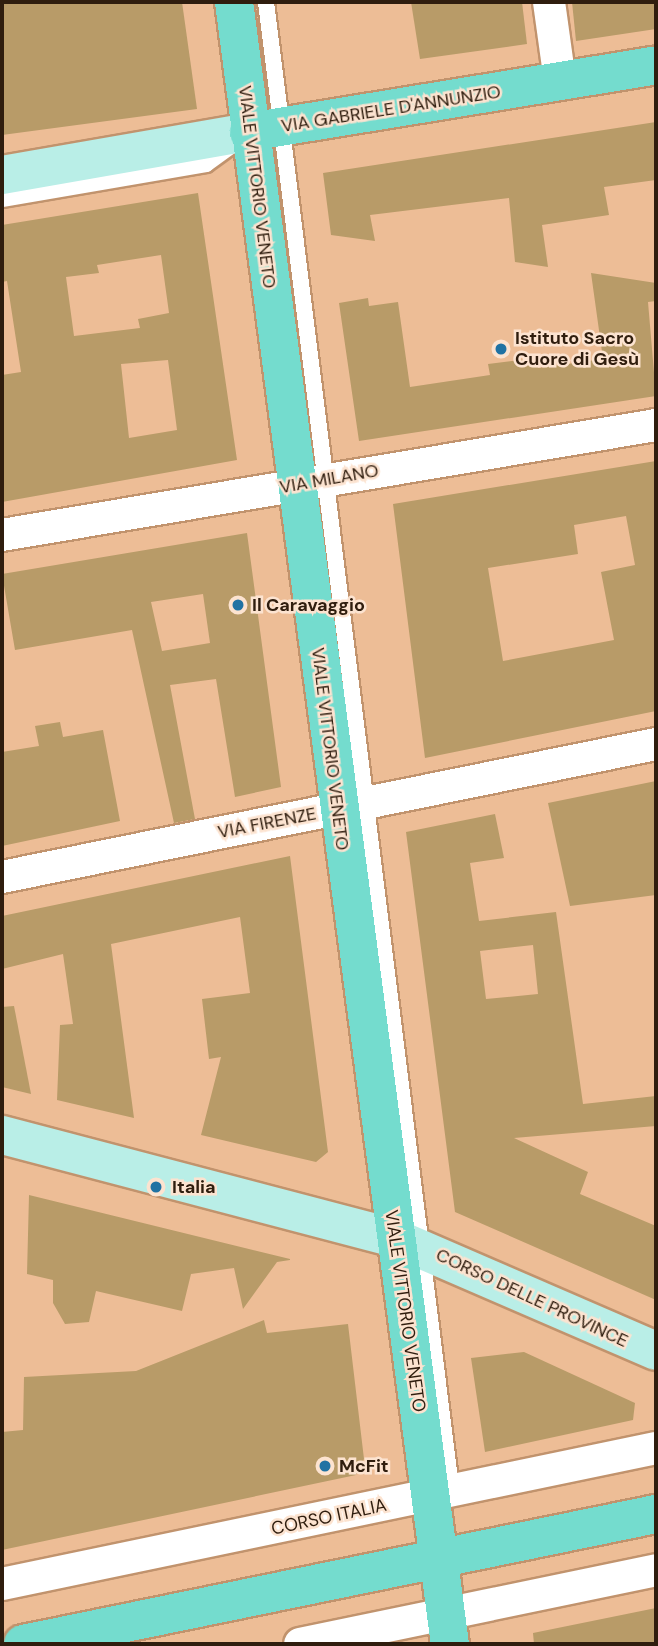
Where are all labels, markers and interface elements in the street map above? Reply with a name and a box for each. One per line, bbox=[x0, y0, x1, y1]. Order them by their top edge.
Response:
street label: VIA GABRIELE D'ANNUNZIO bbox=[280, 81, 502, 137]
street label: VIALE VITTORIO VENETO bbox=[234, 84, 280, 290]
place label: Istituto Sacro Cuore di Gesù bbox=[515, 328, 639, 370]
marker: Istituto Sacro Cuore di Gesù bbox=[493, 341, 509, 357]
street label: VIA MILANO bbox=[278, 460, 380, 498]
place label: Il Caravaggio bbox=[252, 594, 365, 616]
marker: Il Caravaggio bbox=[230, 597, 246, 613]
street label: VIALE VITTORIO VENETO bbox=[307, 646, 353, 852]
street label: VIA FIRENZE bbox=[216, 803, 318, 843]
place label: Italia bbox=[172, 1176, 216, 1198]
marker: Italia bbox=[146, 1177, 166, 1197]
street label: VIALE VITTORIO VENETO bbox=[380, 1208, 430, 1414]
street label: CORSO DELLE PROVINCE bbox=[432, 1244, 632, 1352]
place label: McFit bbox=[339, 1455, 389, 1477]
marker: McFit bbox=[317, 1458, 333, 1474]
street label: CORSO ITALIA bbox=[269, 1494, 389, 1540]

